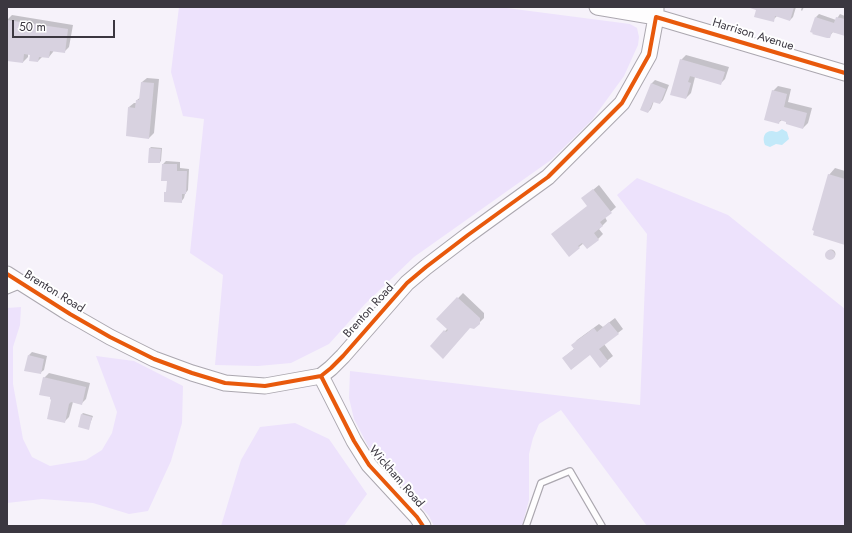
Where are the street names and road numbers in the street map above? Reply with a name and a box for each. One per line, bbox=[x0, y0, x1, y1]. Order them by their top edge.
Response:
street label: Harrison Avenue bbox=[711, 16, 795, 54]
street label: Brenton Road bbox=[21, 268, 87, 316]
street label: Brenton Road bbox=[341, 281, 397, 341]
street label: Wickham Road bbox=[365, 443, 427, 511]

